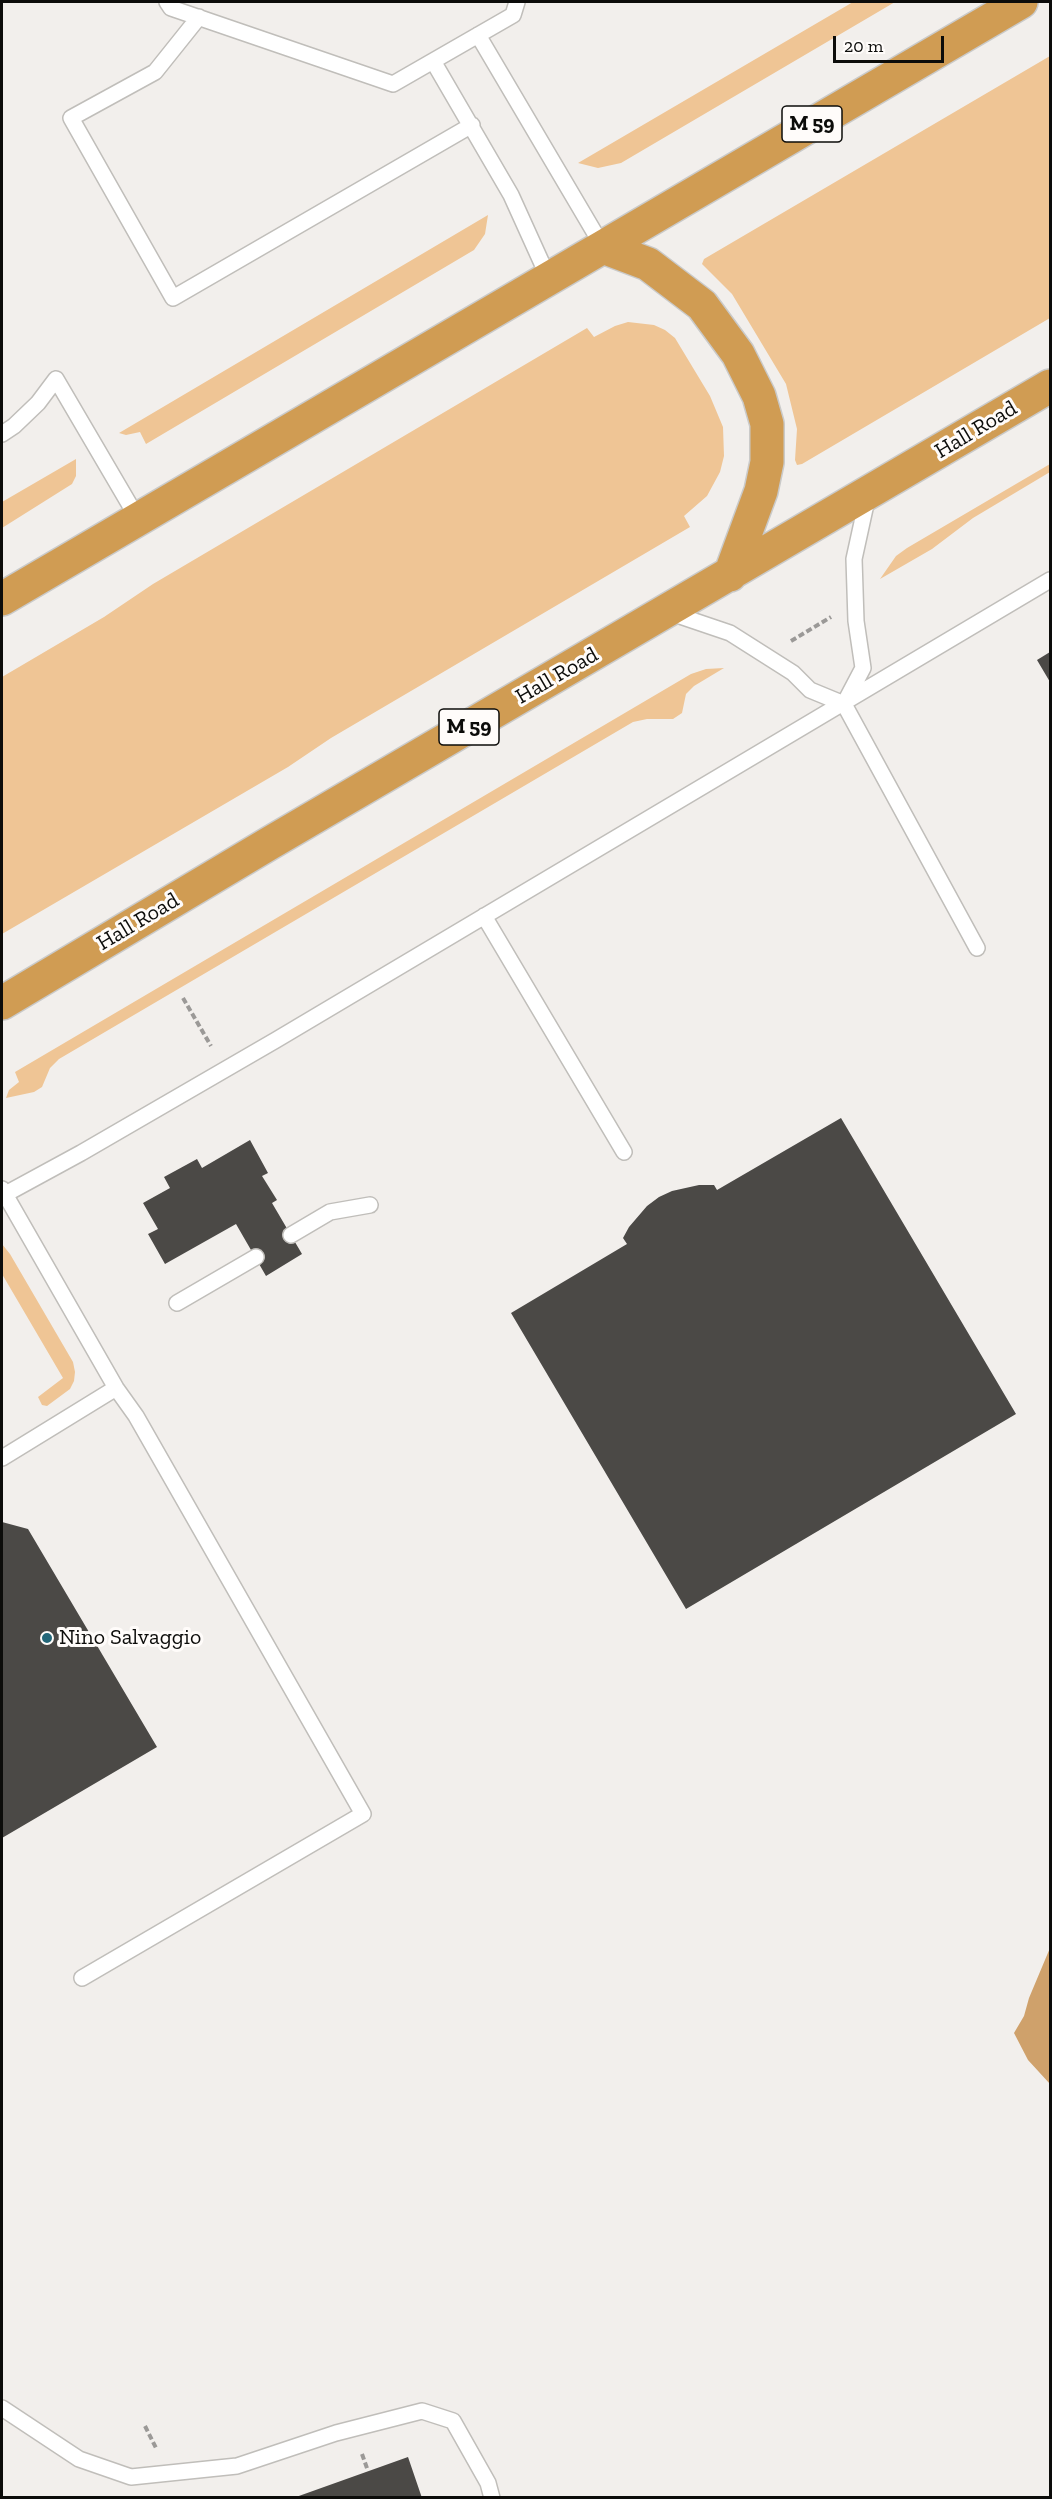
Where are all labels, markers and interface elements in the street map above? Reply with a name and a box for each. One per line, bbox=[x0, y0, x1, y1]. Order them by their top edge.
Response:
scale bar bbox=[836, 24, 947, 62]
text: 20 m bbox=[844, 35, 883, 57]
road number: M 59 bbox=[782, 106, 842, 142]
street label: Hall Road bbox=[930, 395, 1022, 465]
street label: Hall Road bbox=[511, 642, 603, 710]
road number: M 59 bbox=[439, 709, 499, 745]
street label: Hall Road bbox=[92, 887, 184, 957]
place label: Nino Salvaggio bbox=[59, 1625, 201, 1651]
marker: Nino Salvaggio bbox=[40, 1631, 54, 1645]

